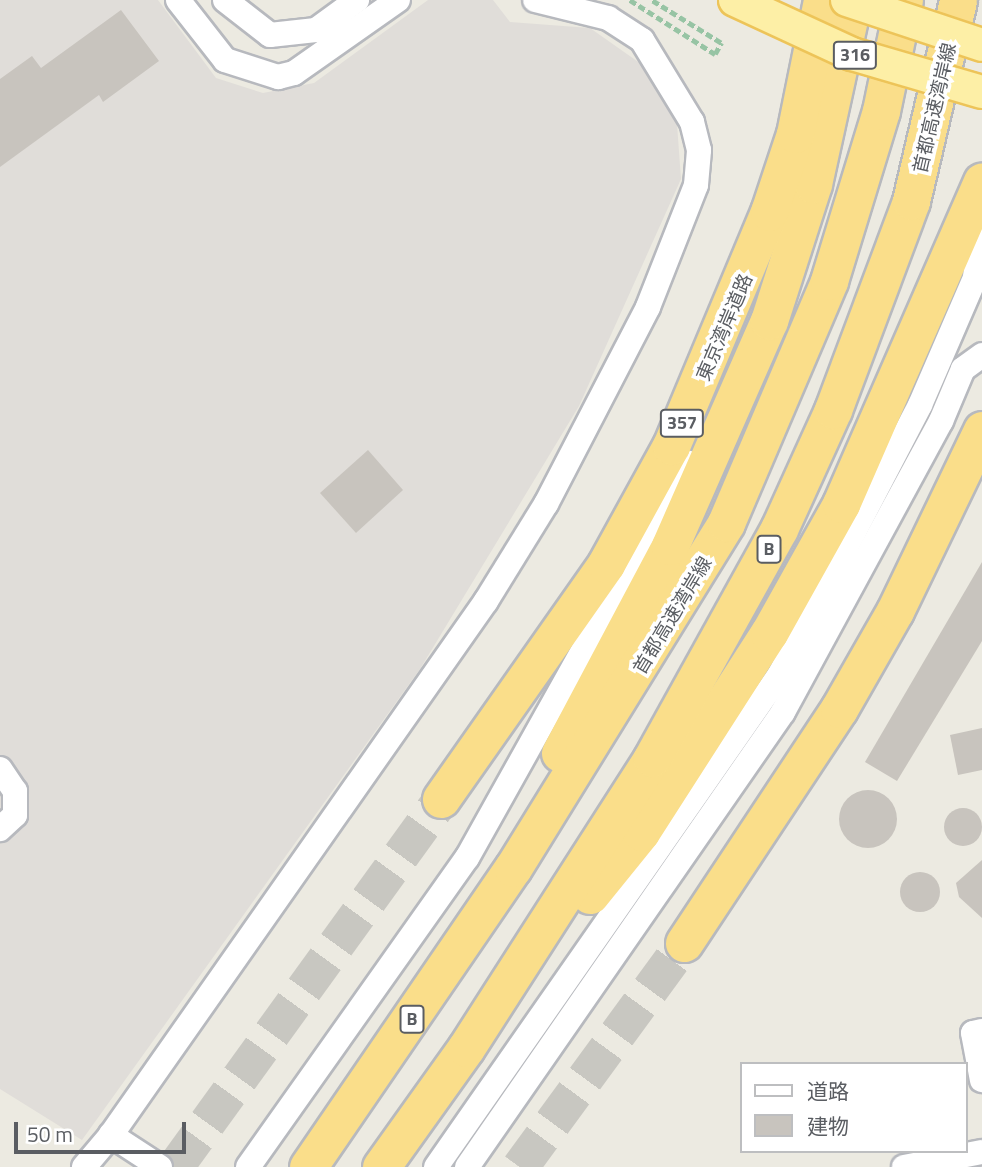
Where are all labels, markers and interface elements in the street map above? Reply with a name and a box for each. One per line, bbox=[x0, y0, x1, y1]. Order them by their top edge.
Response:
road number: 316 bbox=[832, 40, 878, 70]
street label: 首都高速湾岸線 bbox=[908, 41, 960, 175]
street label: 東京湾岸道路 bbox=[691, 270, 757, 384]
road number: 357 bbox=[659, 408, 705, 438]
road number: B bbox=[755, 534, 783, 564]
street label: 首都高速湾岸線 bbox=[628, 552, 716, 678]
road number: B bbox=[398, 1004, 426, 1034]
legend bbox=[740, 1062, 968, 1153]
text: 道路 bbox=[807, 1075, 849, 1107]
scale bar bbox=[18, 1108, 189, 1152]
text: 建物 bbox=[807, 1110, 849, 1142]
text: 50 m bbox=[27, 1118, 73, 1150]

